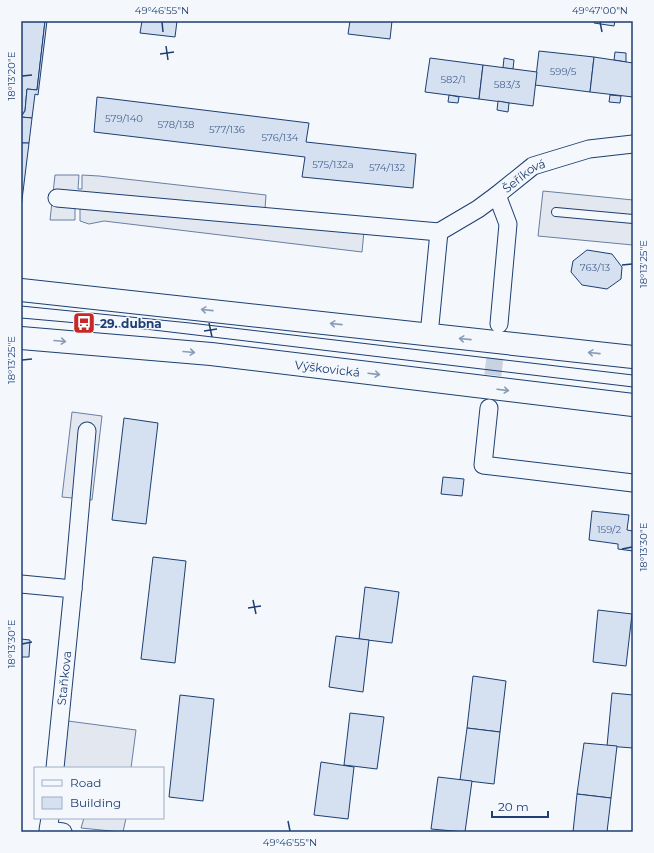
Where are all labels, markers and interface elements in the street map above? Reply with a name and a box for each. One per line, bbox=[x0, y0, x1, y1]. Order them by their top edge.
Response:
text: 49°46'55"N bbox=[135, 4, 189, 17]
text: 49°47'00"N bbox=[572, 4, 628, 17]
text: 18°13'20"E bbox=[5, 51, 18, 100]
house number: 599/5 bbox=[550, 65, 577, 78]
house number: 582/1 bbox=[440, 73, 466, 86]
house number: 583/3 bbox=[494, 78, 521, 91]
house number: 579/140 bbox=[105, 112, 143, 125]
house number: 578/138 bbox=[158, 118, 194, 131]
house number: 577/136 bbox=[209, 123, 245, 136]
house number: 576/134 bbox=[262, 131, 299, 144]
street label: Šeříková bbox=[499, 155, 547, 196]
house number: 575/132a bbox=[312, 158, 354, 171]
house number: 574/132 bbox=[369, 161, 405, 174]
text: 18°13'25"E bbox=[637, 240, 650, 288]
house number: 763/13 bbox=[580, 261, 611, 274]
one-way arrow bbox=[201, 306, 214, 314]
bus stop icon: 29. dubna bbox=[71, 310, 97, 336]
place label: 29. dubna bbox=[100, 316, 162, 331]
one-way arrow bbox=[330, 321, 343, 328]
one-way arrow bbox=[459, 335, 472, 343]
text: 18°13'25"E bbox=[5, 336, 18, 384]
one-way arrow bbox=[53, 337, 66, 344]
one-way arrow bbox=[182, 348, 195, 355]
one-way arrow bbox=[588, 349, 601, 357]
street label: Výškovická bbox=[294, 357, 361, 379]
one-way arrow bbox=[367, 370, 380, 378]
one-way arrow bbox=[496, 386, 509, 394]
text: 18°13'30"E bbox=[637, 522, 650, 571]
house number: 159/2 bbox=[597, 523, 621, 536]
text: 18°13'30"E bbox=[5, 619, 18, 668]
street label: Staňkova bbox=[54, 650, 74, 706]
legend bbox=[34, 767, 164, 819]
text: Road bbox=[70, 775, 101, 790]
scale bar bbox=[492, 793, 548, 819]
text: Building bbox=[70, 795, 121, 810]
text: 20 m bbox=[498, 799, 529, 814]
text: 49°46'55"N bbox=[263, 836, 317, 849]

